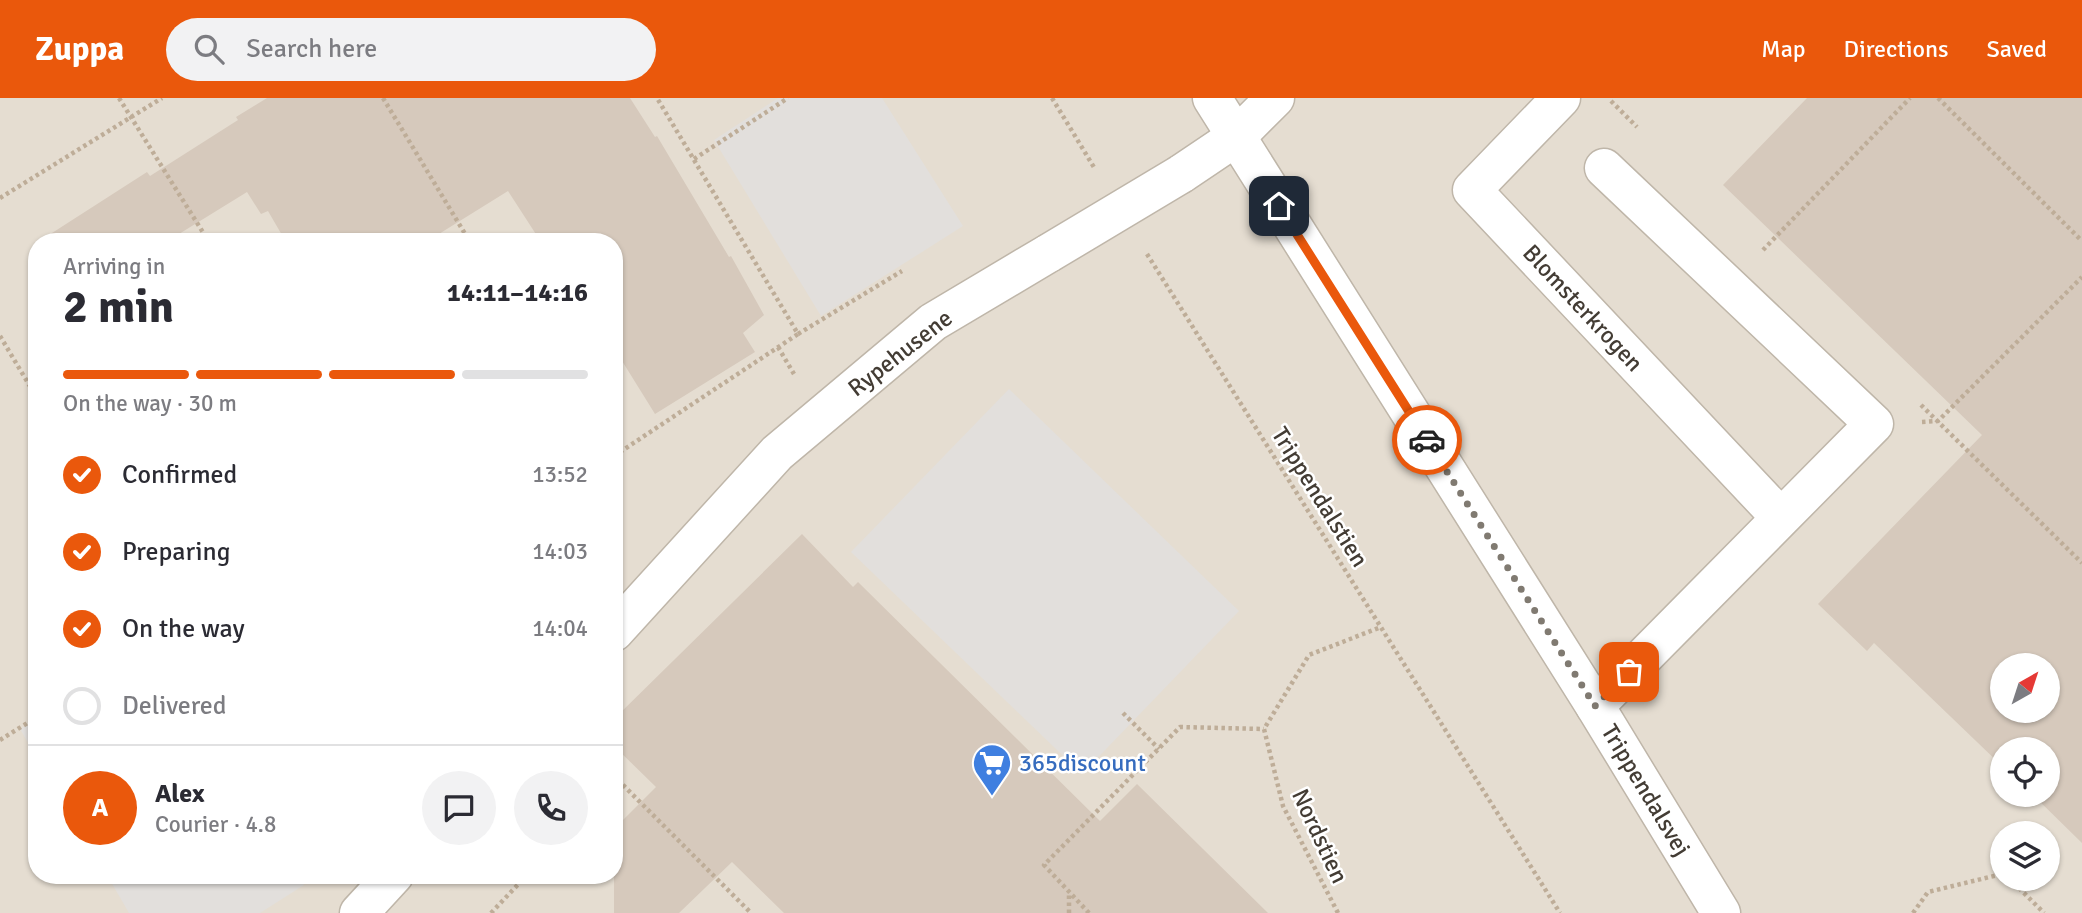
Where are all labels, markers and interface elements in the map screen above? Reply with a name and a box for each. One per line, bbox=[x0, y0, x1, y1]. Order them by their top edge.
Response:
search box bbox=[166, 18, 656, 81]
text: Zuppa bbox=[35, 29, 124, 70]
icon: search bbox=[190, 30, 228, 68]
text: Search here bbox=[246, 33, 377, 65]
text: Map bbox=[1761, 34, 1806, 64]
text: Directions bbox=[1844, 34, 1949, 64]
text: Saved bbox=[1987, 34, 2047, 64]
pin bbox=[1249, 176, 1309, 236]
icon: home bbox=[1260, 187, 1298, 225]
street label: Blomsterkrogen bbox=[1516, 238, 1650, 378]
text: Arriving in bbox=[63, 252, 165, 281]
text: 14:11–14:16 bbox=[447, 277, 588, 309]
text: 2 min bbox=[63, 279, 174, 335]
street label: Rypehusene bbox=[842, 303, 958, 403]
text: On the way · 30 m bbox=[63, 389, 237, 418]
courier bbox=[1392, 405, 1462, 475]
street label: Trippendalstien bbox=[1265, 421, 1375, 573]
icon: car bbox=[1408, 421, 1446, 459]
icon: check bbox=[63, 456, 101, 494]
text: Confirmed bbox=[122, 459, 237, 491]
text: 13:52 bbox=[532, 460, 588, 489]
icon: check bbox=[63, 533, 101, 571]
text: Preparing bbox=[122, 536, 230, 568]
text: 14:03 bbox=[532, 537, 588, 566]
icon: check bbox=[63, 610, 101, 648]
text: On the way bbox=[122, 613, 245, 645]
text: 14:04 bbox=[532, 614, 588, 643]
pin bbox=[1599, 642, 1659, 702]
icon: bag bbox=[1610, 653, 1648, 691]
north arrow bbox=[1990, 653, 2060, 723]
map controls bbox=[1990, 653, 2060, 891]
text: Delivered bbox=[122, 690, 227, 722]
street label: Trippendalsvej bbox=[1595, 719, 1697, 861]
button: locate bbox=[1990, 737, 2060, 807]
supermarket icon: 365discount bbox=[971, 742, 1013, 797]
place label: 365discount bbox=[1019, 748, 1146, 778]
button: chat bbox=[422, 771, 496, 845]
button: phone bbox=[514, 771, 588, 845]
text: Alex bbox=[155, 778, 205, 810]
street label: Nordstien bbox=[1285, 784, 1355, 888]
text: A bbox=[92, 792, 108, 824]
text: Courier · 4.8 bbox=[155, 810, 276, 839]
button: layers bbox=[1990, 821, 2060, 891]

